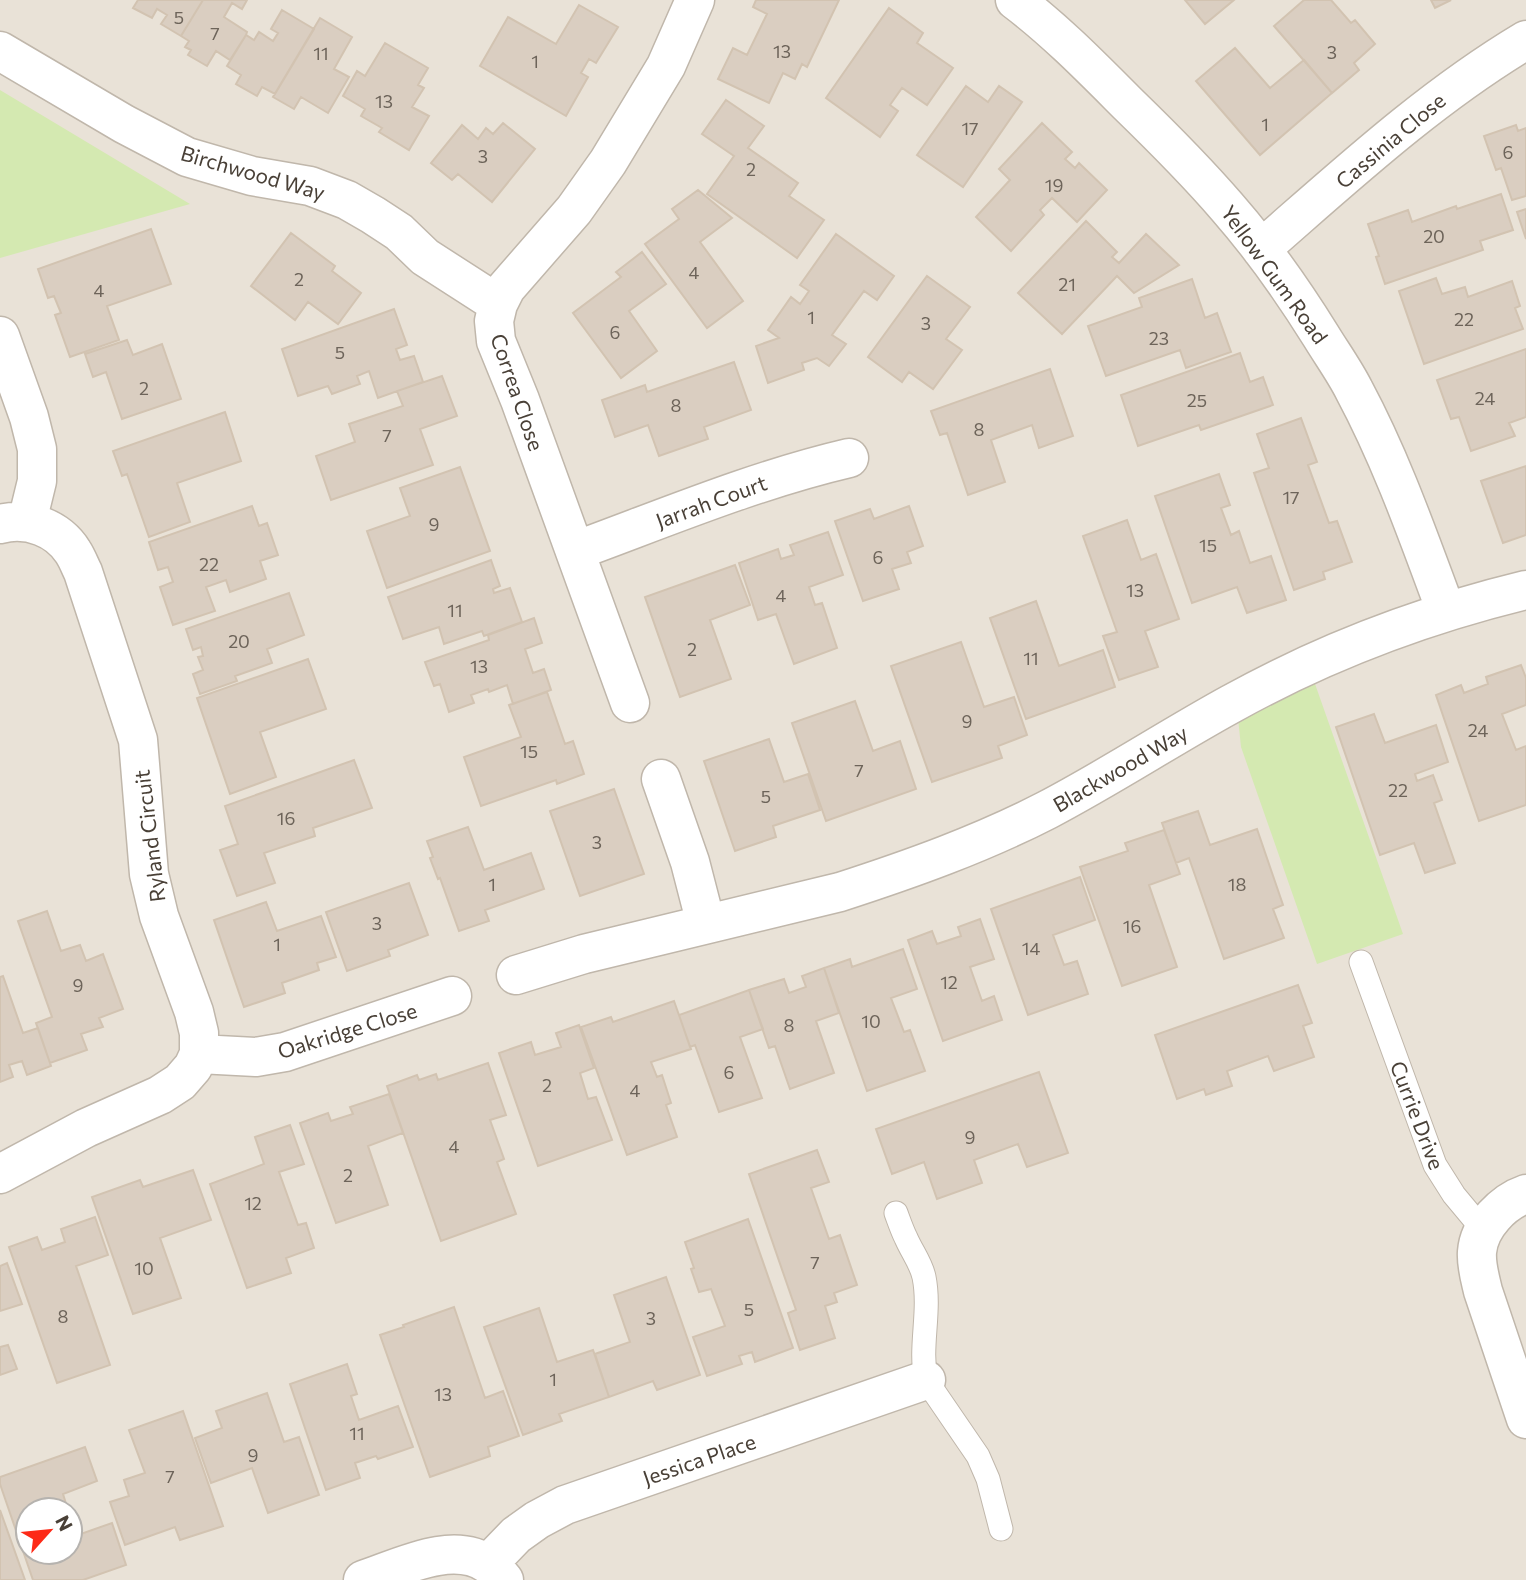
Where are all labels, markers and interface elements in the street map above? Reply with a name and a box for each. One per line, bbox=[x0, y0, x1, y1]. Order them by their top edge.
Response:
house number: 5 bbox=[174, 6, 184, 28]
house number: 7 bbox=[210, 22, 220, 44]
house number: 13 bbox=[773, 40, 791, 62]
house number: 3 bbox=[1327, 41, 1337, 63]
house number: 11 bbox=[313, 42, 329, 64]
house number: 1 bbox=[531, 50, 539, 72]
street label: Cassinia Close bbox=[1330, 87, 1450, 193]
house number: 13 bbox=[375, 90, 393, 112]
house number: 1 bbox=[1261, 113, 1269, 135]
house number: 17 bbox=[961, 117, 979, 139]
street label: Birchwood Way bbox=[178, 139, 328, 205]
house number: 6 bbox=[1503, 141, 1513, 163]
house number: 3 bbox=[478, 145, 488, 167]
house number: 2 bbox=[746, 158, 756, 180]
house number: 19 bbox=[1045, 174, 1063, 196]
street label: Yellow Gum Road bbox=[1216, 200, 1334, 348]
house number: 20 bbox=[1423, 225, 1445, 247]
house number: 4 bbox=[689, 261, 700, 283]
house number: 2 bbox=[294, 268, 304, 290]
house number: 21 bbox=[1058, 273, 1076, 295]
house number: 4 bbox=[94, 279, 105, 301]
house number: 1 bbox=[807, 306, 815, 328]
house number: 22 bbox=[1454, 308, 1474, 330]
house number: 3 bbox=[921, 312, 931, 334]
house number: 6 bbox=[610, 321, 620, 343]
house number: 23 bbox=[1149, 327, 1169, 349]
street label: Correa Close bbox=[486, 330, 550, 454]
house number: 5 bbox=[335, 341, 345, 363]
house number: 2 bbox=[139, 377, 149, 399]
house number: 24 bbox=[1475, 387, 1495, 409]
house number: 25 bbox=[1187, 389, 1207, 411]
house number: 8 bbox=[671, 394, 682, 416]
house number: 8 bbox=[974, 418, 985, 440]
house number: 7 bbox=[382, 424, 392, 446]
street label: Jarrah Court bbox=[652, 469, 770, 533]
house number: 17 bbox=[1282, 486, 1300, 508]
house number: 9 bbox=[429, 513, 439, 535]
house number: 15 bbox=[1199, 534, 1217, 556]
house number: 6 bbox=[873, 546, 883, 568]
house number: 22 bbox=[199, 553, 219, 575]
house number: 13 bbox=[1126, 579, 1144, 601]
house number: 4 bbox=[776, 584, 787, 606]
house number: 11 bbox=[447, 599, 463, 621]
house number: 20 bbox=[228, 630, 250, 652]
house number: 2 bbox=[687, 638, 697, 660]
house number: 11 bbox=[1023, 647, 1039, 669]
house number: 13 bbox=[470, 655, 488, 677]
house number: 9 bbox=[962, 710, 972, 732]
street label: Blackwood Way bbox=[1048, 719, 1192, 817]
house number: 24 bbox=[1468, 719, 1488, 741]
house number: 15 bbox=[520, 740, 538, 762]
house number: 7 bbox=[854, 759, 864, 781]
street label: Ryland Circuit bbox=[128, 768, 170, 904]
house number: 22 bbox=[1388, 779, 1408, 801]
house number: 5 bbox=[761, 785, 771, 807]
house number: 16 bbox=[277, 807, 295, 829]
house number: 3 bbox=[592, 831, 602, 853]
house number: 1 bbox=[488, 873, 496, 895]
house number: 18 bbox=[1228, 873, 1246, 895]
house number: 3 bbox=[372, 912, 382, 934]
house number: 16 bbox=[1123, 915, 1141, 937]
house number: 1 bbox=[273, 933, 281, 955]
house number: 14 bbox=[1022, 937, 1040, 959]
house number: 12 bbox=[940, 971, 958, 993]
house number: 9 bbox=[73, 974, 83, 996]
street label: Oakridge Close bbox=[274, 997, 420, 1063]
house number: 10 bbox=[861, 1010, 881, 1032]
house number: 8 bbox=[784, 1014, 795, 1036]
street label: Currie Drive bbox=[1386, 1057, 1450, 1173]
house number: 6 bbox=[724, 1061, 734, 1083]
house number: 2 bbox=[542, 1074, 552, 1096]
house number: 4 bbox=[630, 1079, 641, 1101]
house number: 9 bbox=[965, 1126, 975, 1148]
house number: 4 bbox=[449, 1135, 460, 1157]
house number: 2 bbox=[343, 1164, 353, 1186]
house number: 12 bbox=[244, 1192, 262, 1214]
house number: 7 bbox=[810, 1251, 820, 1273]
house number: 10 bbox=[134, 1257, 154, 1279]
house number: 5 bbox=[744, 1298, 754, 1320]
house number: 8 bbox=[58, 1305, 69, 1327]
house number: 3 bbox=[646, 1307, 656, 1329]
house number: 1 bbox=[549, 1368, 557, 1390]
house number: 13 bbox=[434, 1383, 452, 1405]
house number: 11 bbox=[349, 1422, 365, 1444]
street label: Jessica Place bbox=[639, 1428, 759, 1490]
house number: 9 bbox=[248, 1444, 258, 1466]
house number: 7 bbox=[165, 1465, 175, 1487]
north arrow bbox=[14, 1496, 84, 1566]
text: N bbox=[51, 1511, 78, 1535]

